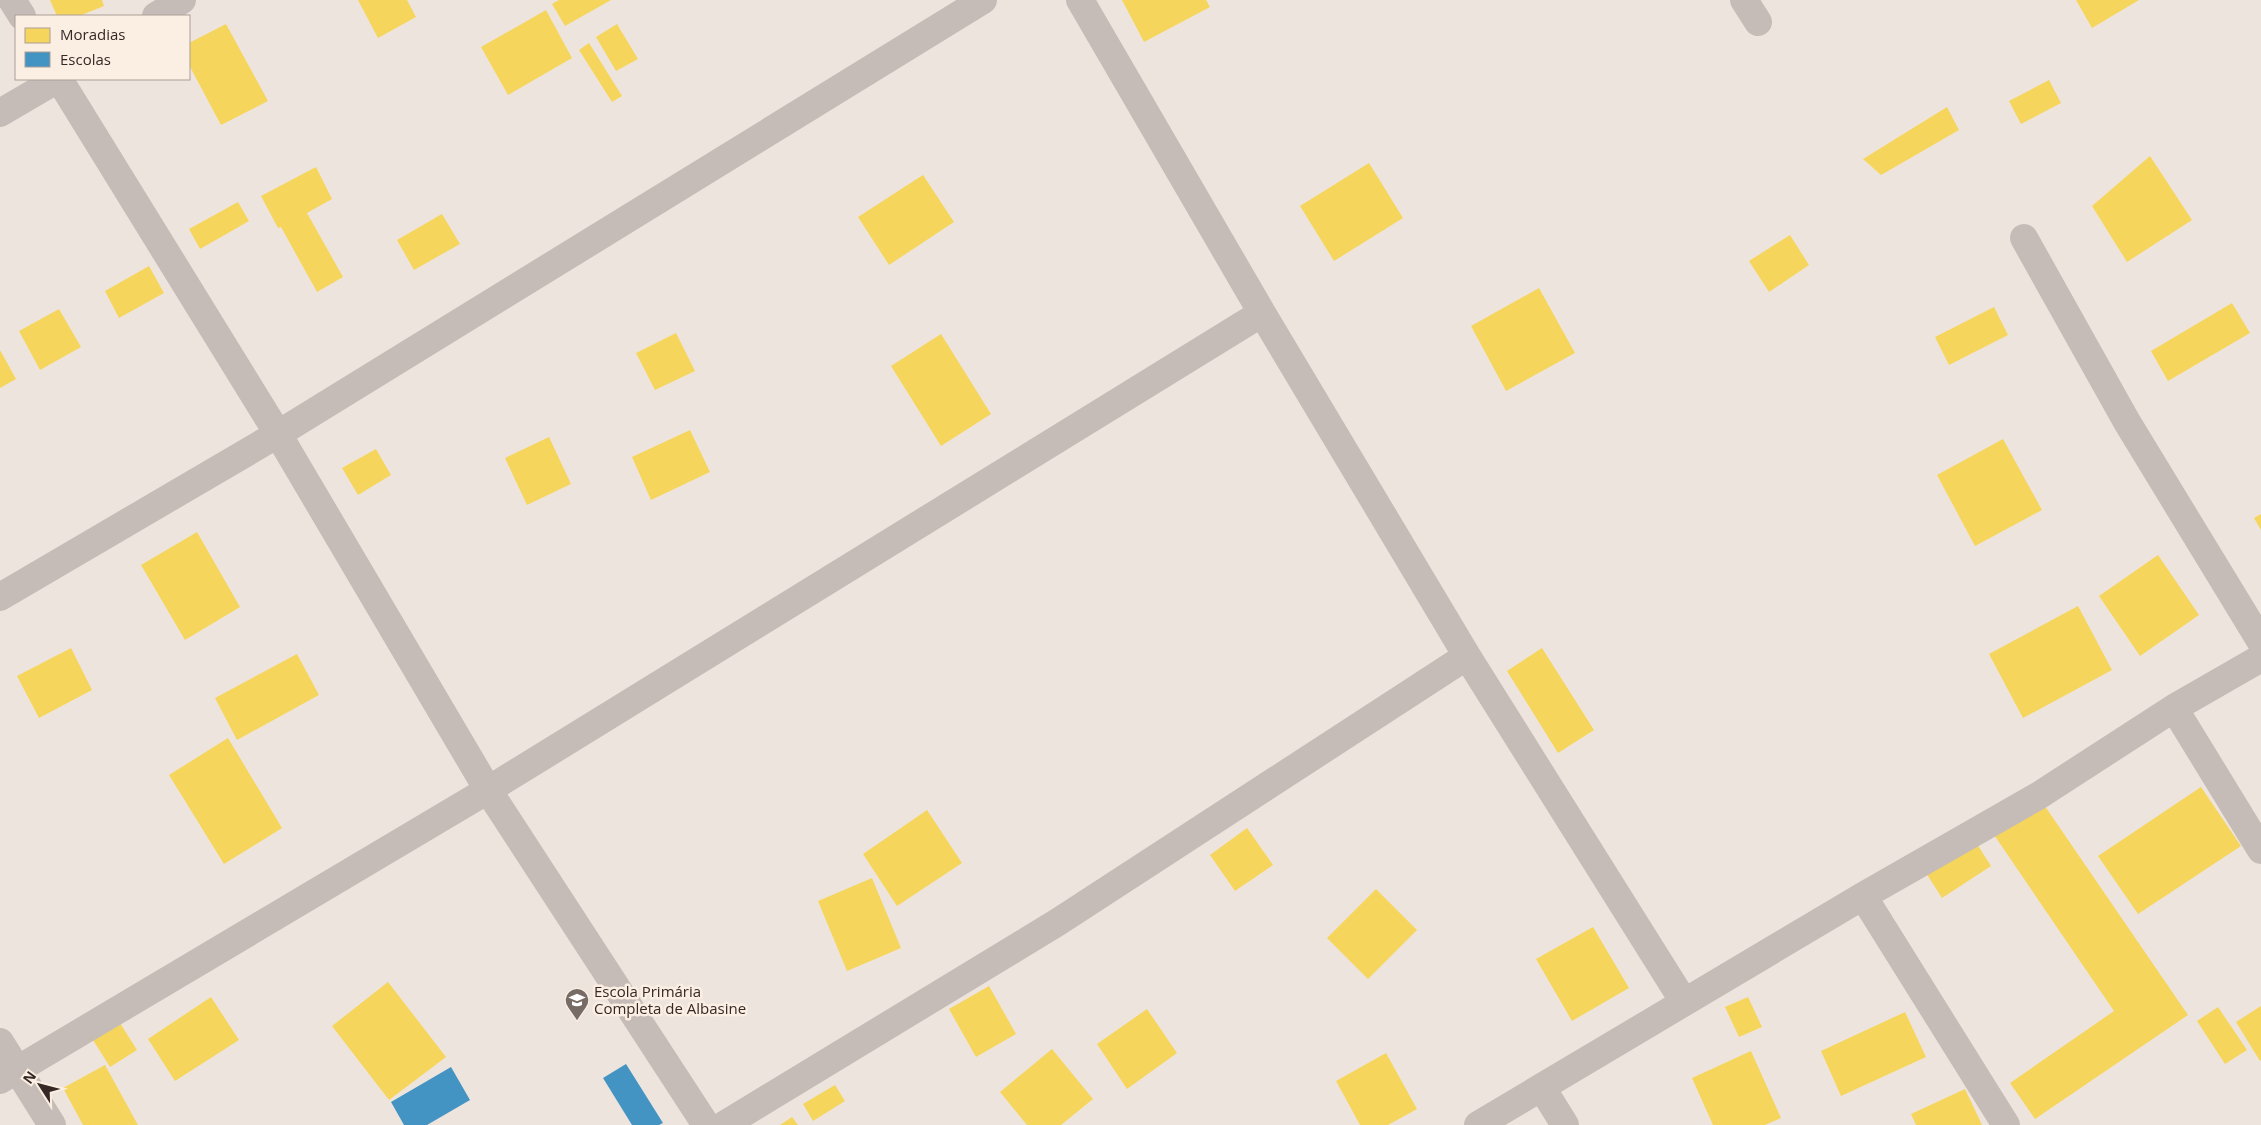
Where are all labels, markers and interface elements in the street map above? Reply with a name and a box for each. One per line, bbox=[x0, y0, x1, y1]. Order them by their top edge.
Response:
legend bbox=[15, 15, 190, 80]
text: Moradias bbox=[60, 24, 125, 44]
text: Escolas bbox=[60, 49, 111, 69]
place label: Escola Primária Completa de Albasine bbox=[594, 981, 746, 1018]
school or university icon: Escola Primária Completa de Albasine bbox=[564, 987, 590, 1021]
north arrow bbox=[15, 1060, 65, 1110]
text: N bbox=[18, 1067, 40, 1087]

